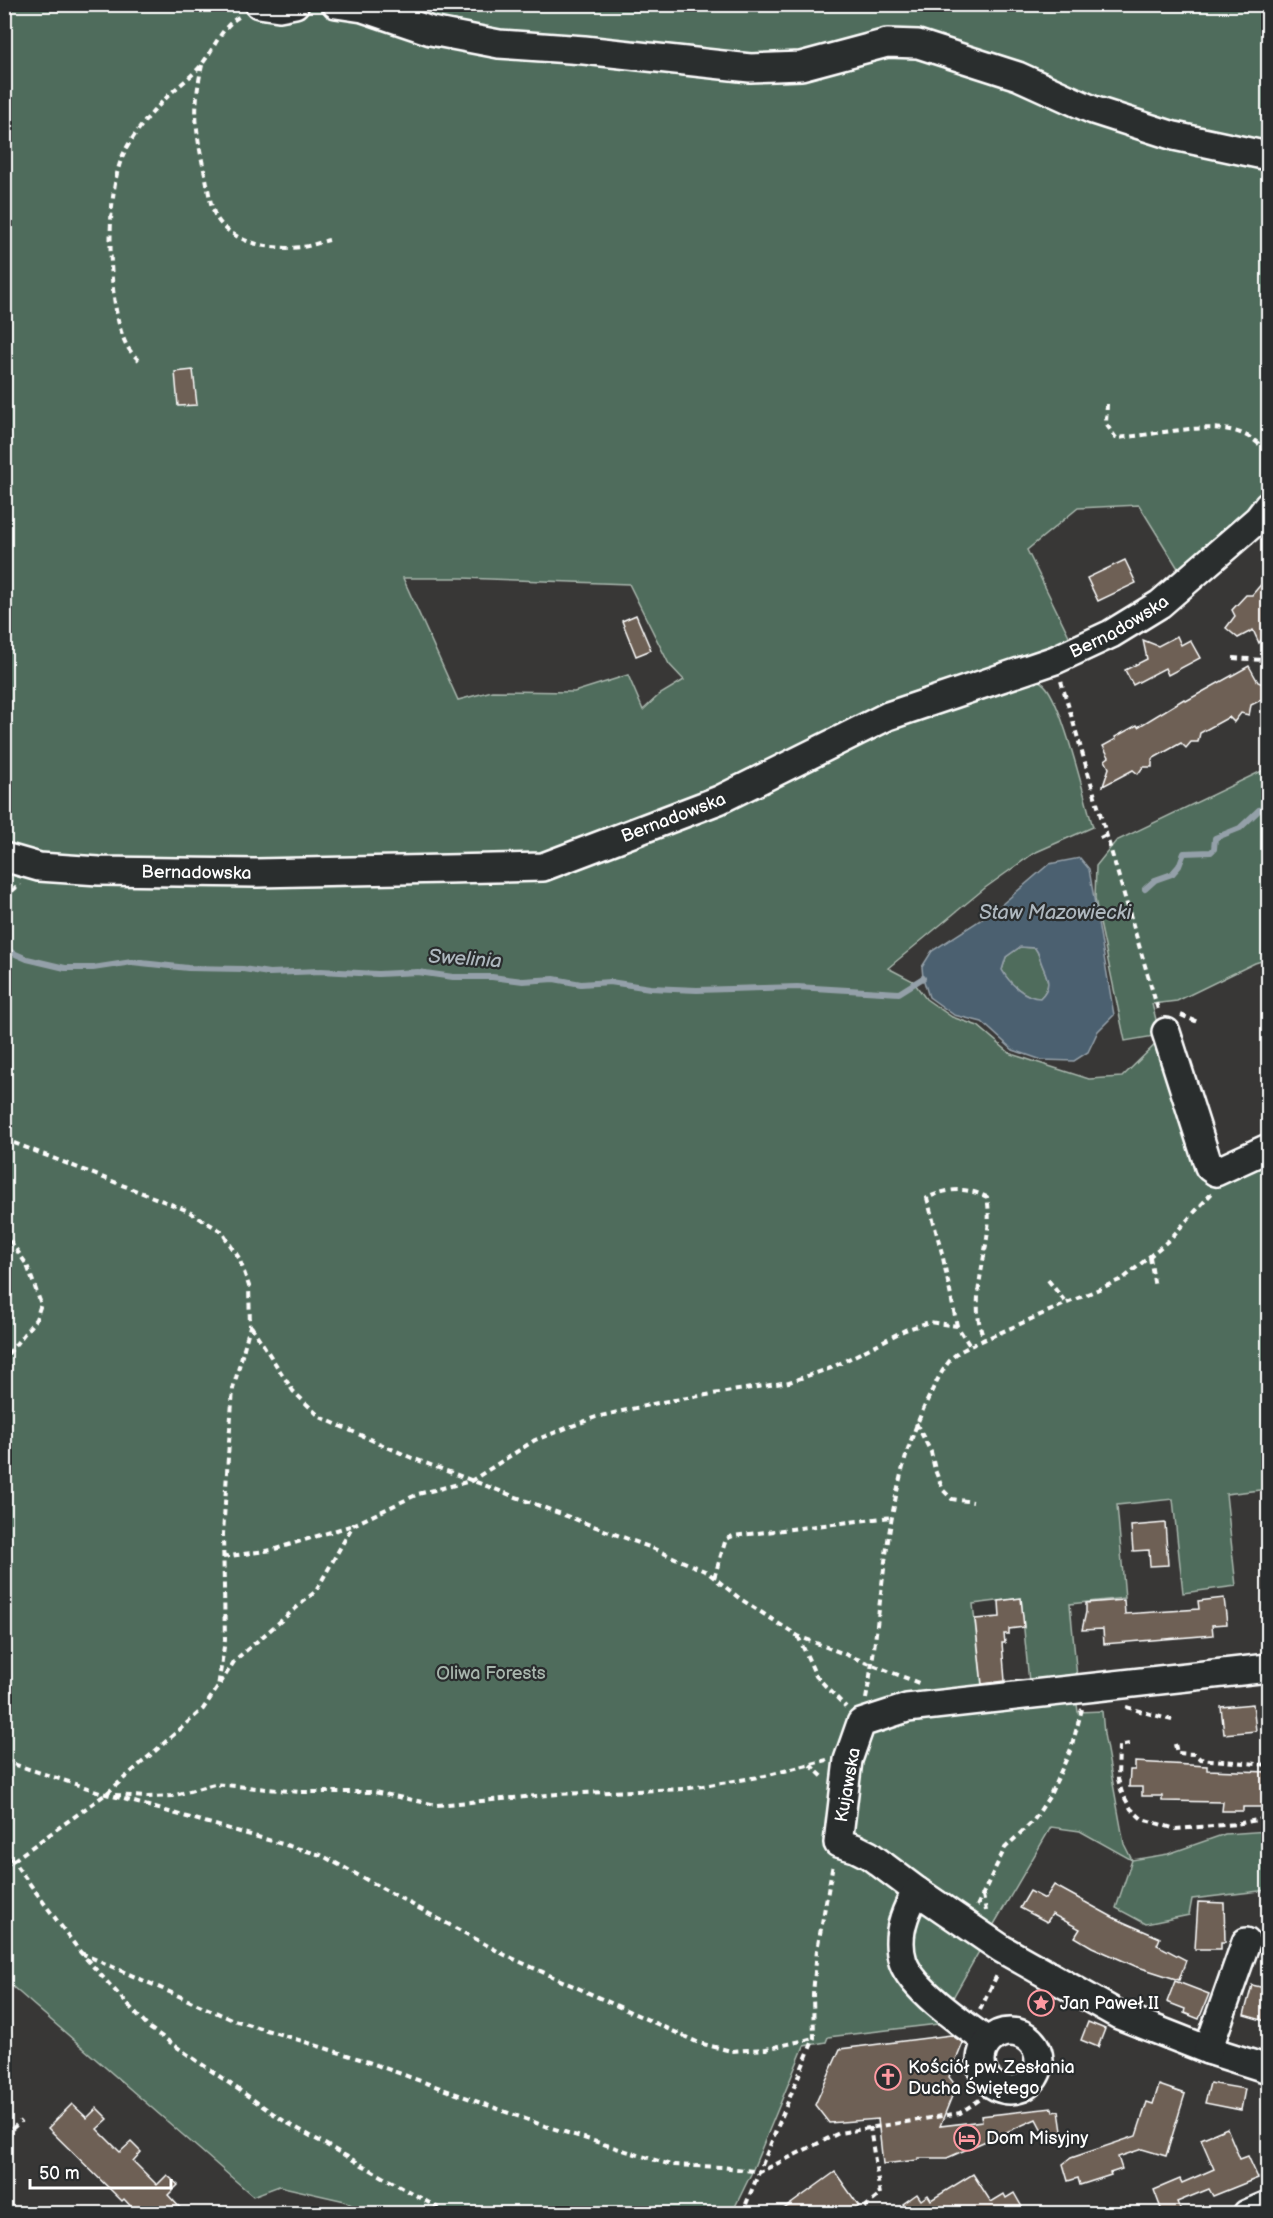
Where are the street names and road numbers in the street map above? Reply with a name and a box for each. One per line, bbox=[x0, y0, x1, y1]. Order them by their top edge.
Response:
street label: Bernadowska bbox=[1066, 591, 1173, 662]
street label: Bernadowska bbox=[618, 788, 729, 847]
street label: Bernadowska bbox=[141, 861, 252, 883]
street label: Kujawska bbox=[831, 1746, 865, 1824]

